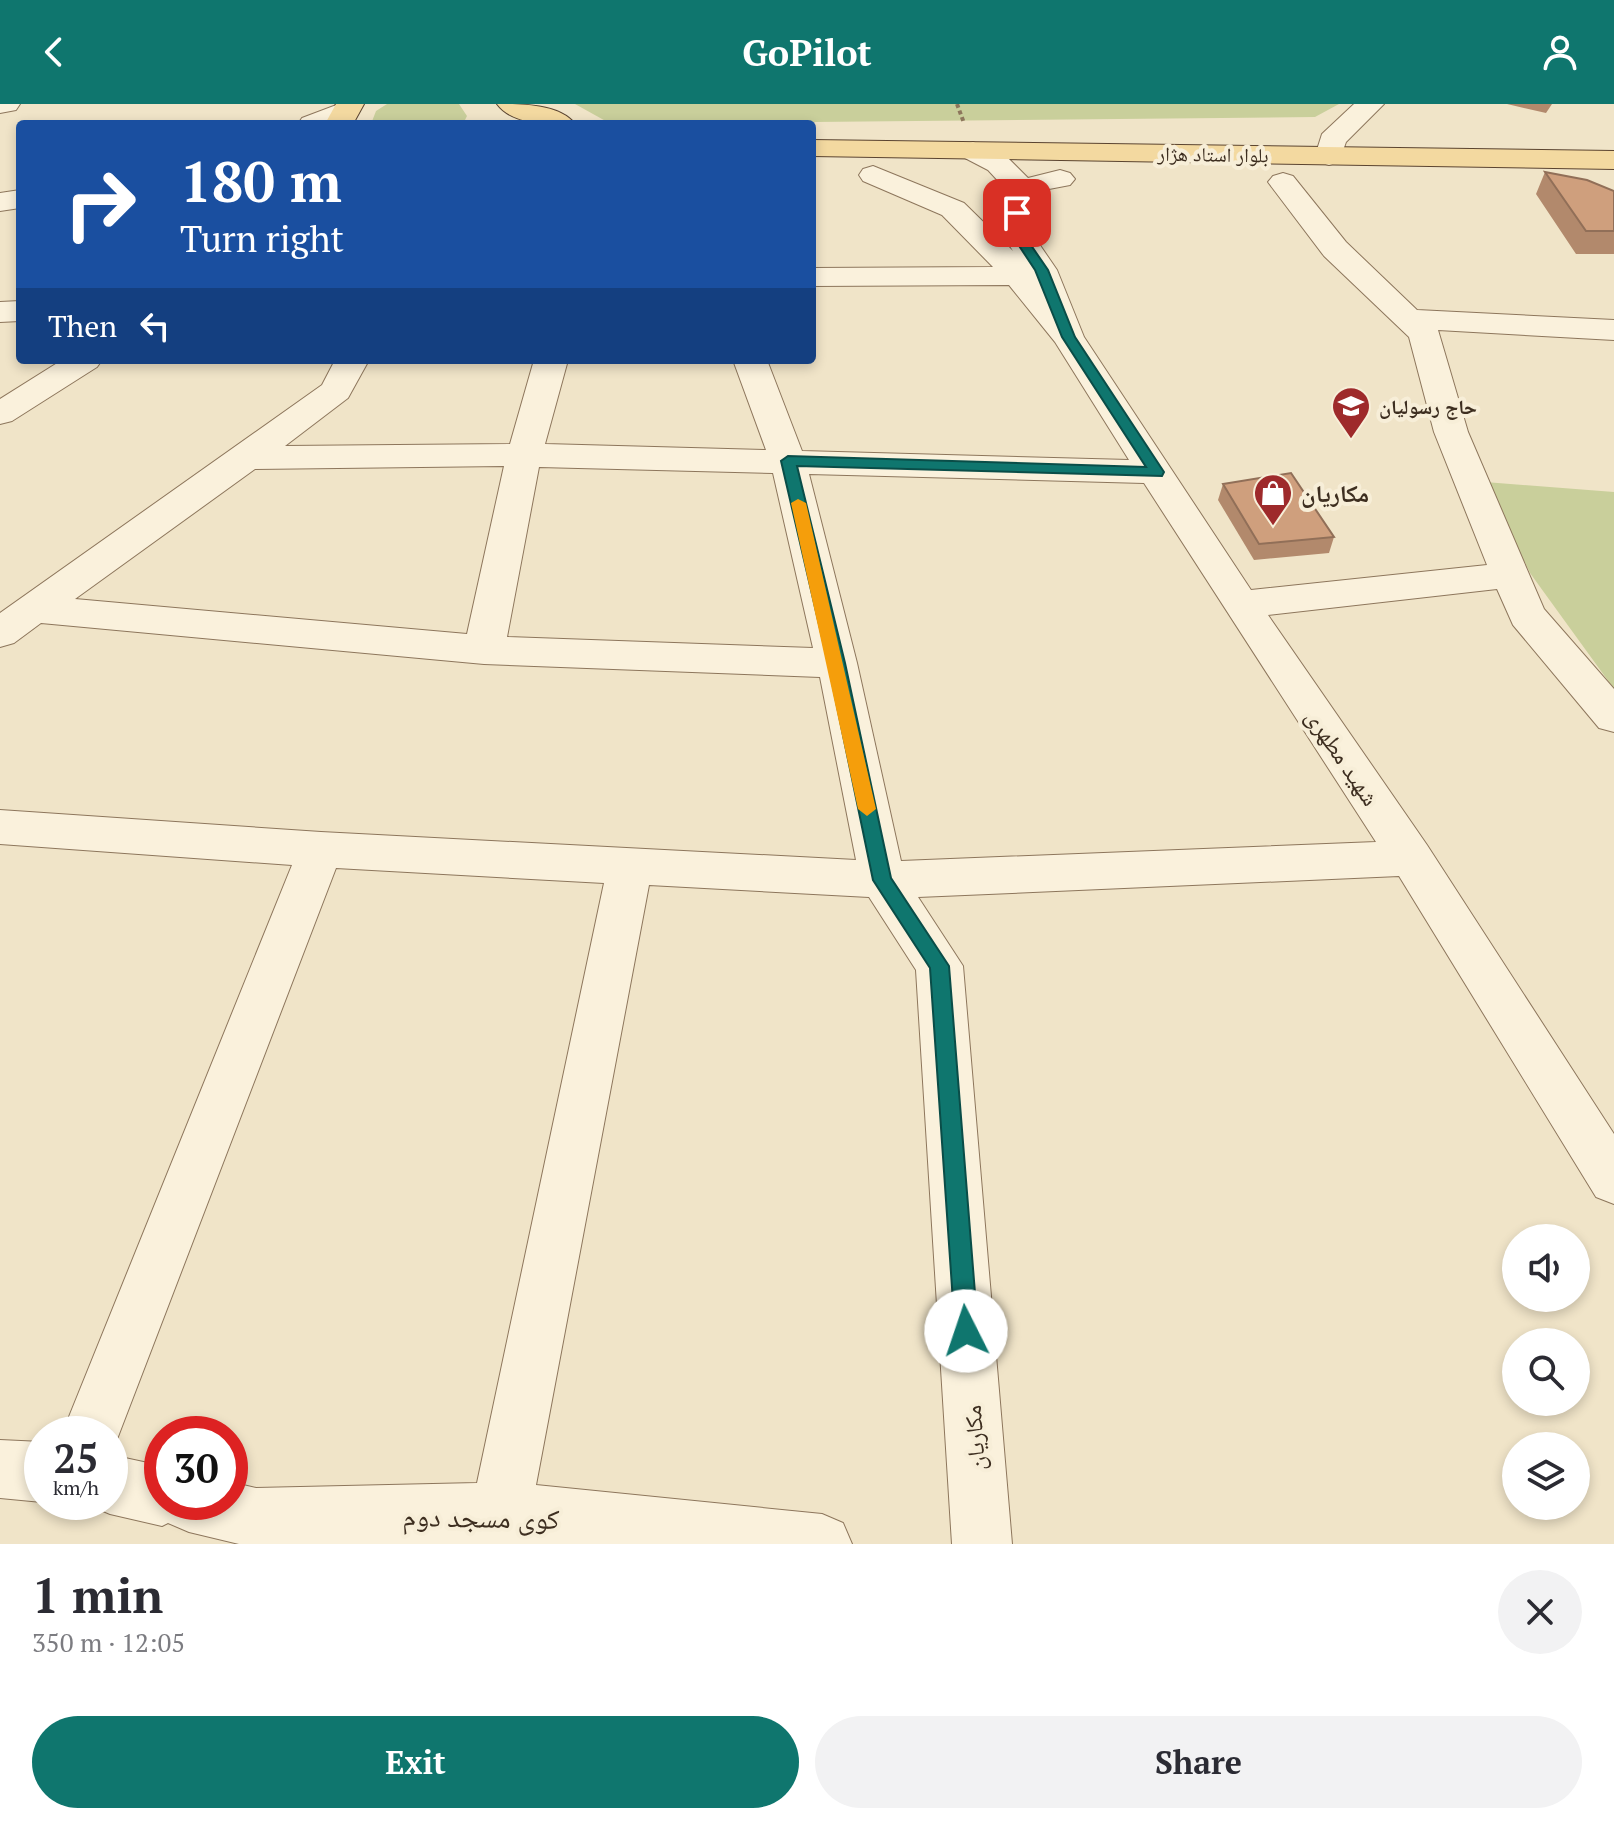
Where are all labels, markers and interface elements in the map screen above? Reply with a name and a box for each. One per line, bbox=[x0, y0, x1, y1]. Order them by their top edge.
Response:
text: GoPilot bbox=[742, 29, 872, 76]
icon: back bbox=[32, 30, 76, 74]
icon: person bbox=[1538, 30, 1582, 74]
street label: بلوار استاد هژار bbox=[1156, 140, 1269, 168]
text: 180 m bbox=[180, 144, 342, 218]
icon: right bbox=[48, 152, 152, 256]
pin bbox=[983, 179, 1051, 247]
icon: arrive bbox=[995, 191, 1039, 235]
text: Turn right bbox=[180, 215, 344, 262]
icon: left bbox=[133, 304, 177, 348]
text: Then bbox=[48, 306, 117, 346]
school or university icon: حاج رسولیان bbox=[1330, 385, 1372, 440]
place label: حاج رسولیان bbox=[1379, 393, 1477, 420]
shop icon: مکاریان bbox=[1252, 472, 1294, 527]
place label: مکاریان bbox=[1301, 477, 1369, 509]
street label: شهید مطهری bbox=[1299, 702, 1387, 812]
map controls bbox=[1502, 1224, 1590, 1520]
button: sound bbox=[1502, 1224, 1590, 1312]
position arrow bbox=[924, 1289, 1008, 1373]
button: search bbox=[1502, 1328, 1590, 1416]
street label: مکاریان bbox=[956, 1404, 992, 1472]
speed limit sign: 30 bbox=[144, 1416, 248, 1520]
text: 25 bbox=[53, 1431, 99, 1484]
button: layers bbox=[1502, 1432, 1590, 1520]
text: km/h bbox=[53, 1474, 99, 1501]
street label: کوی مسجد دوم bbox=[402, 1497, 560, 1538]
text: 1 min bbox=[32, 1563, 163, 1627]
button: close bbox=[1498, 1570, 1582, 1654]
text: 350 m · 12:05 bbox=[32, 1625, 185, 1659]
button: Exit bbox=[32, 1716, 799, 1808]
button: Share bbox=[815, 1716, 1582, 1808]

